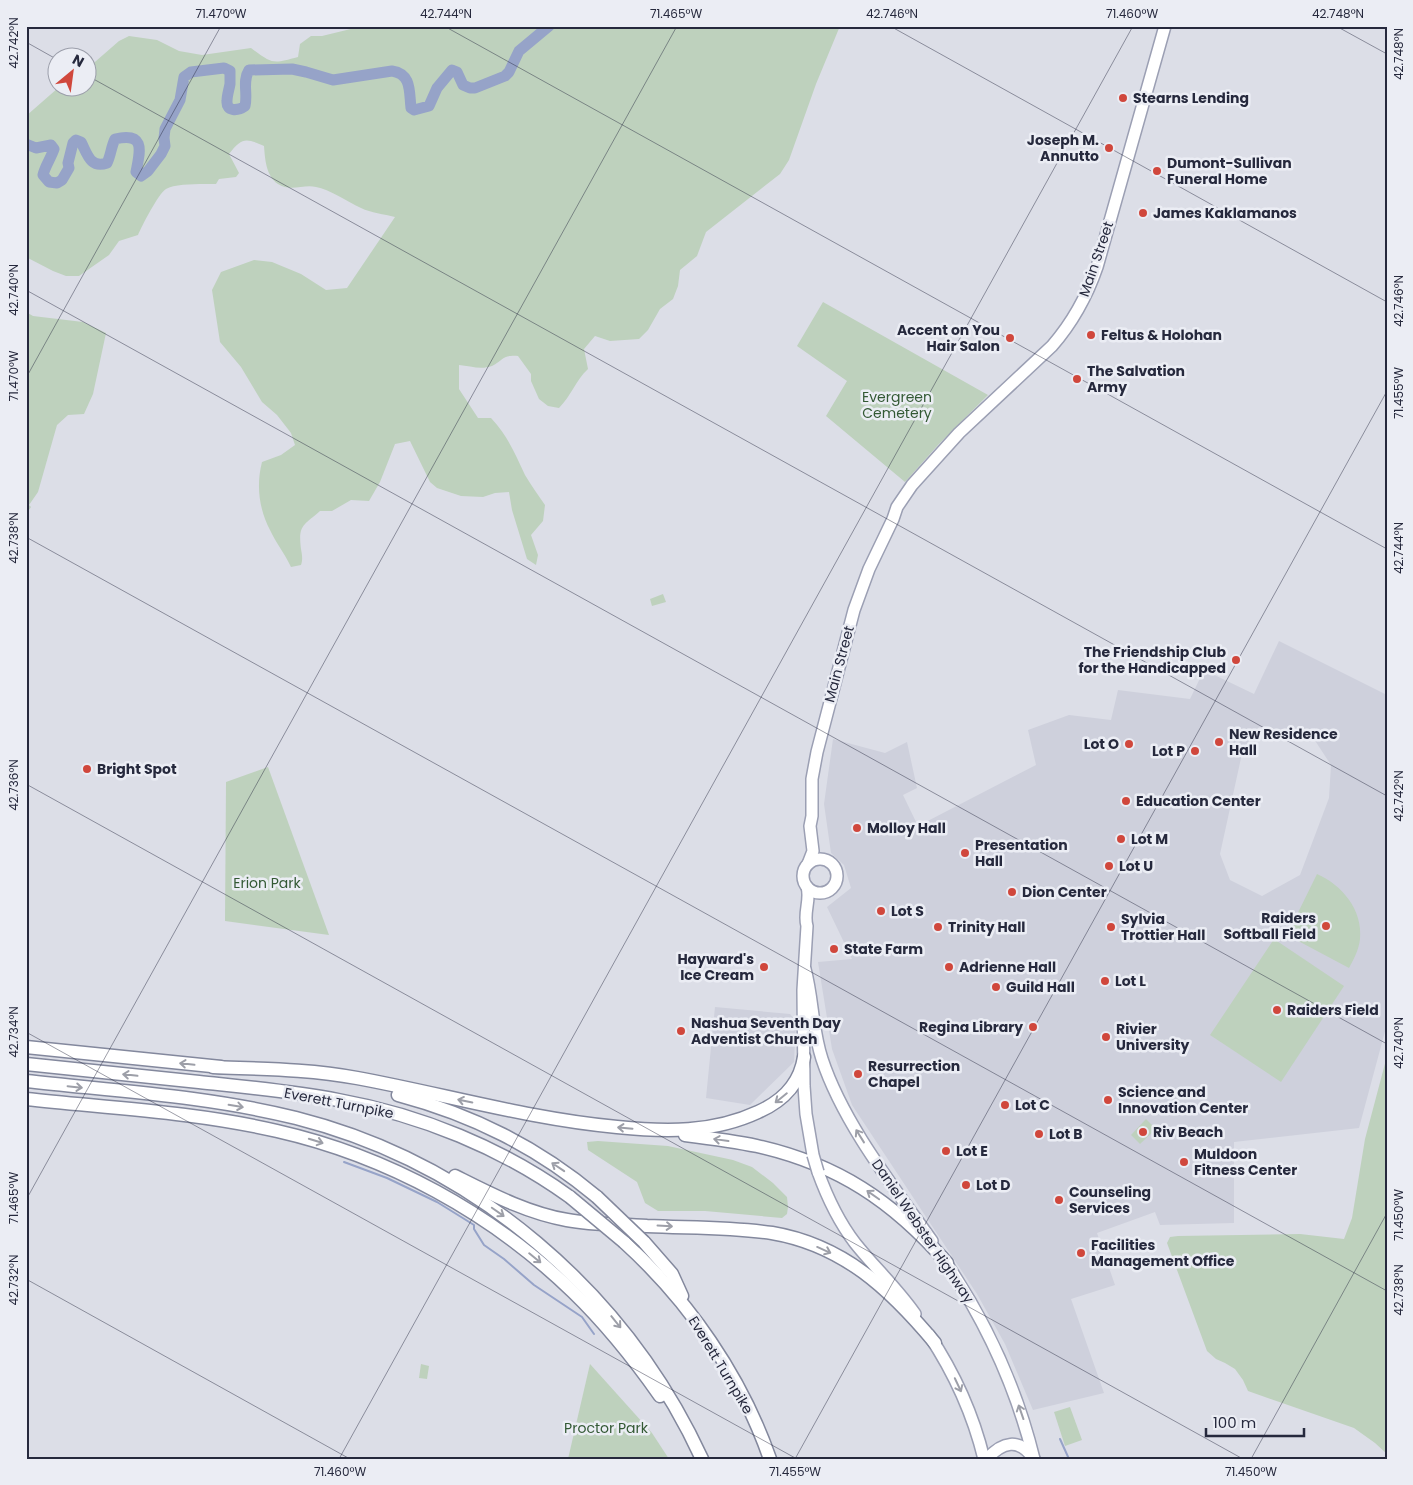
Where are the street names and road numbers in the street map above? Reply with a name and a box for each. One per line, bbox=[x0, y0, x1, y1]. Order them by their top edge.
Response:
street label: Main Street bbox=[1074, 219, 1118, 299]
street label: Main Street bbox=[819, 623, 859, 705]
street label: Everett Turnpike bbox=[283, 1083, 396, 1123]
street label: Daniel Webster Highway bbox=[867, 1155, 979, 1307]
street label: Everett Turnpike bbox=[684, 1312, 758, 1418]

